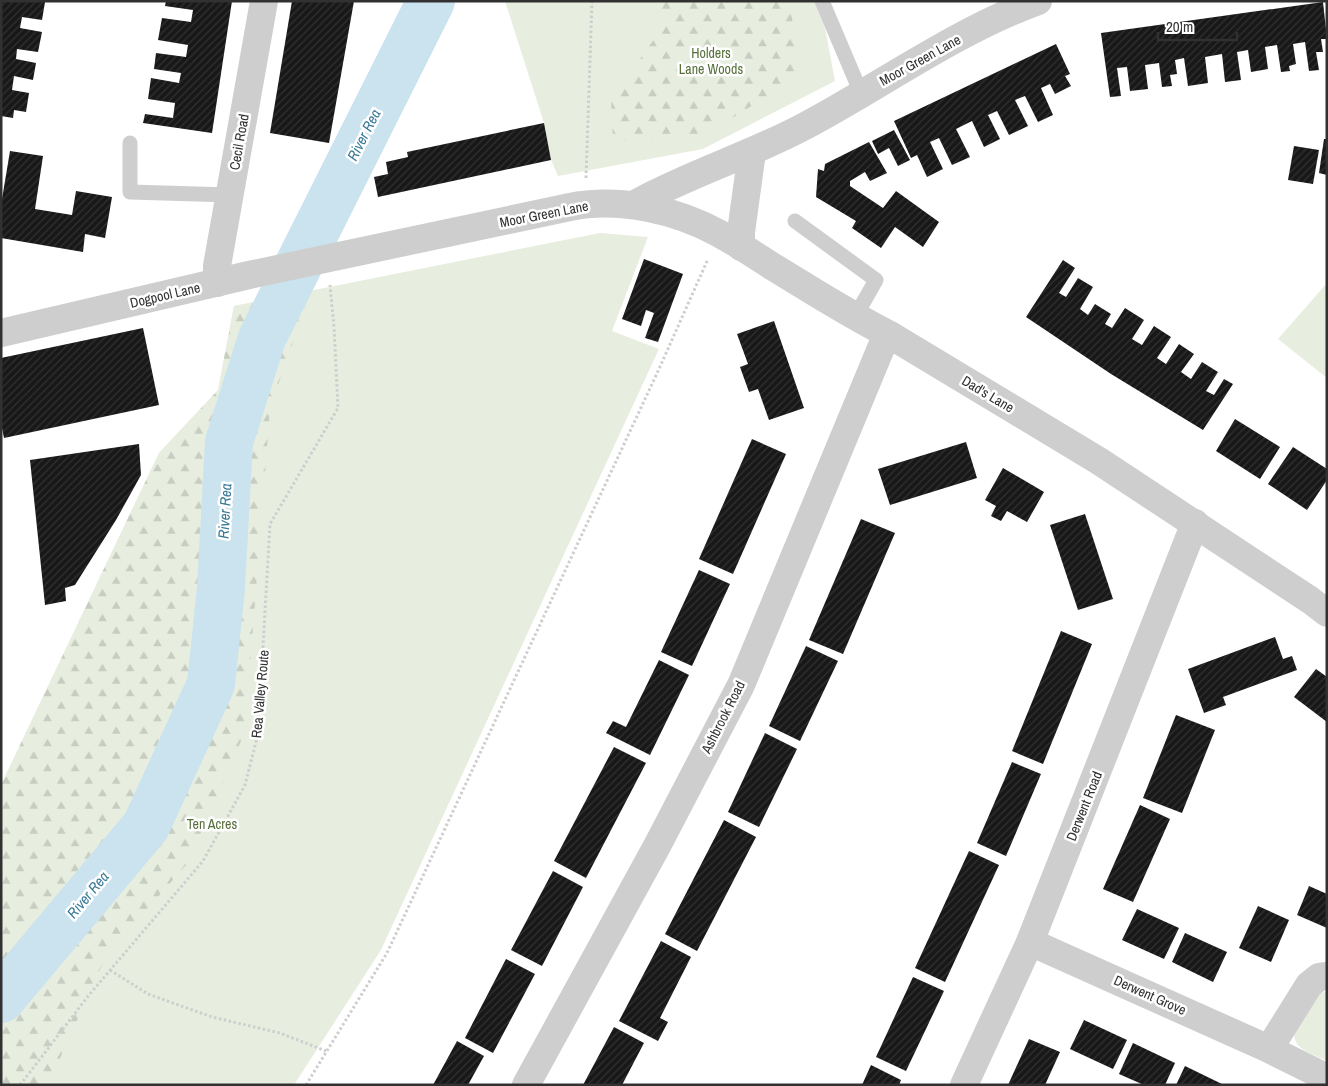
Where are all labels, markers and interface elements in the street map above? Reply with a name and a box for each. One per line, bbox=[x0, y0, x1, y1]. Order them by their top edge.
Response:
scale bar bbox=[1158, 10, 1237, 42]
text: 20 m bbox=[1166, 16, 1193, 37]
street label: Moor Green Lane bbox=[876, 30, 964, 90]
park label: Holders Lane Woods bbox=[679, 44, 743, 78]
water label: River Rea bbox=[342, 105, 386, 164]
street label: Cecil Road bbox=[225, 112, 253, 172]
street label: Moor Green Lane bbox=[498, 197, 590, 231]
street label: Dogpool Lane bbox=[128, 278, 202, 312]
street label: Dad's Lane bbox=[959, 371, 1017, 417]
water label: River Rea bbox=[213, 483, 236, 539]
street label: Rea Valley Route bbox=[247, 649, 273, 739]
street label: Ashbrook Road bbox=[697, 678, 749, 757]
street label: Derwent Road bbox=[1062, 769, 1106, 843]
park label: Ten Acres bbox=[187, 815, 237, 833]
water label: River Rea bbox=[62, 867, 114, 923]
street label: Derwent Grove bbox=[1111, 971, 1189, 1019]

